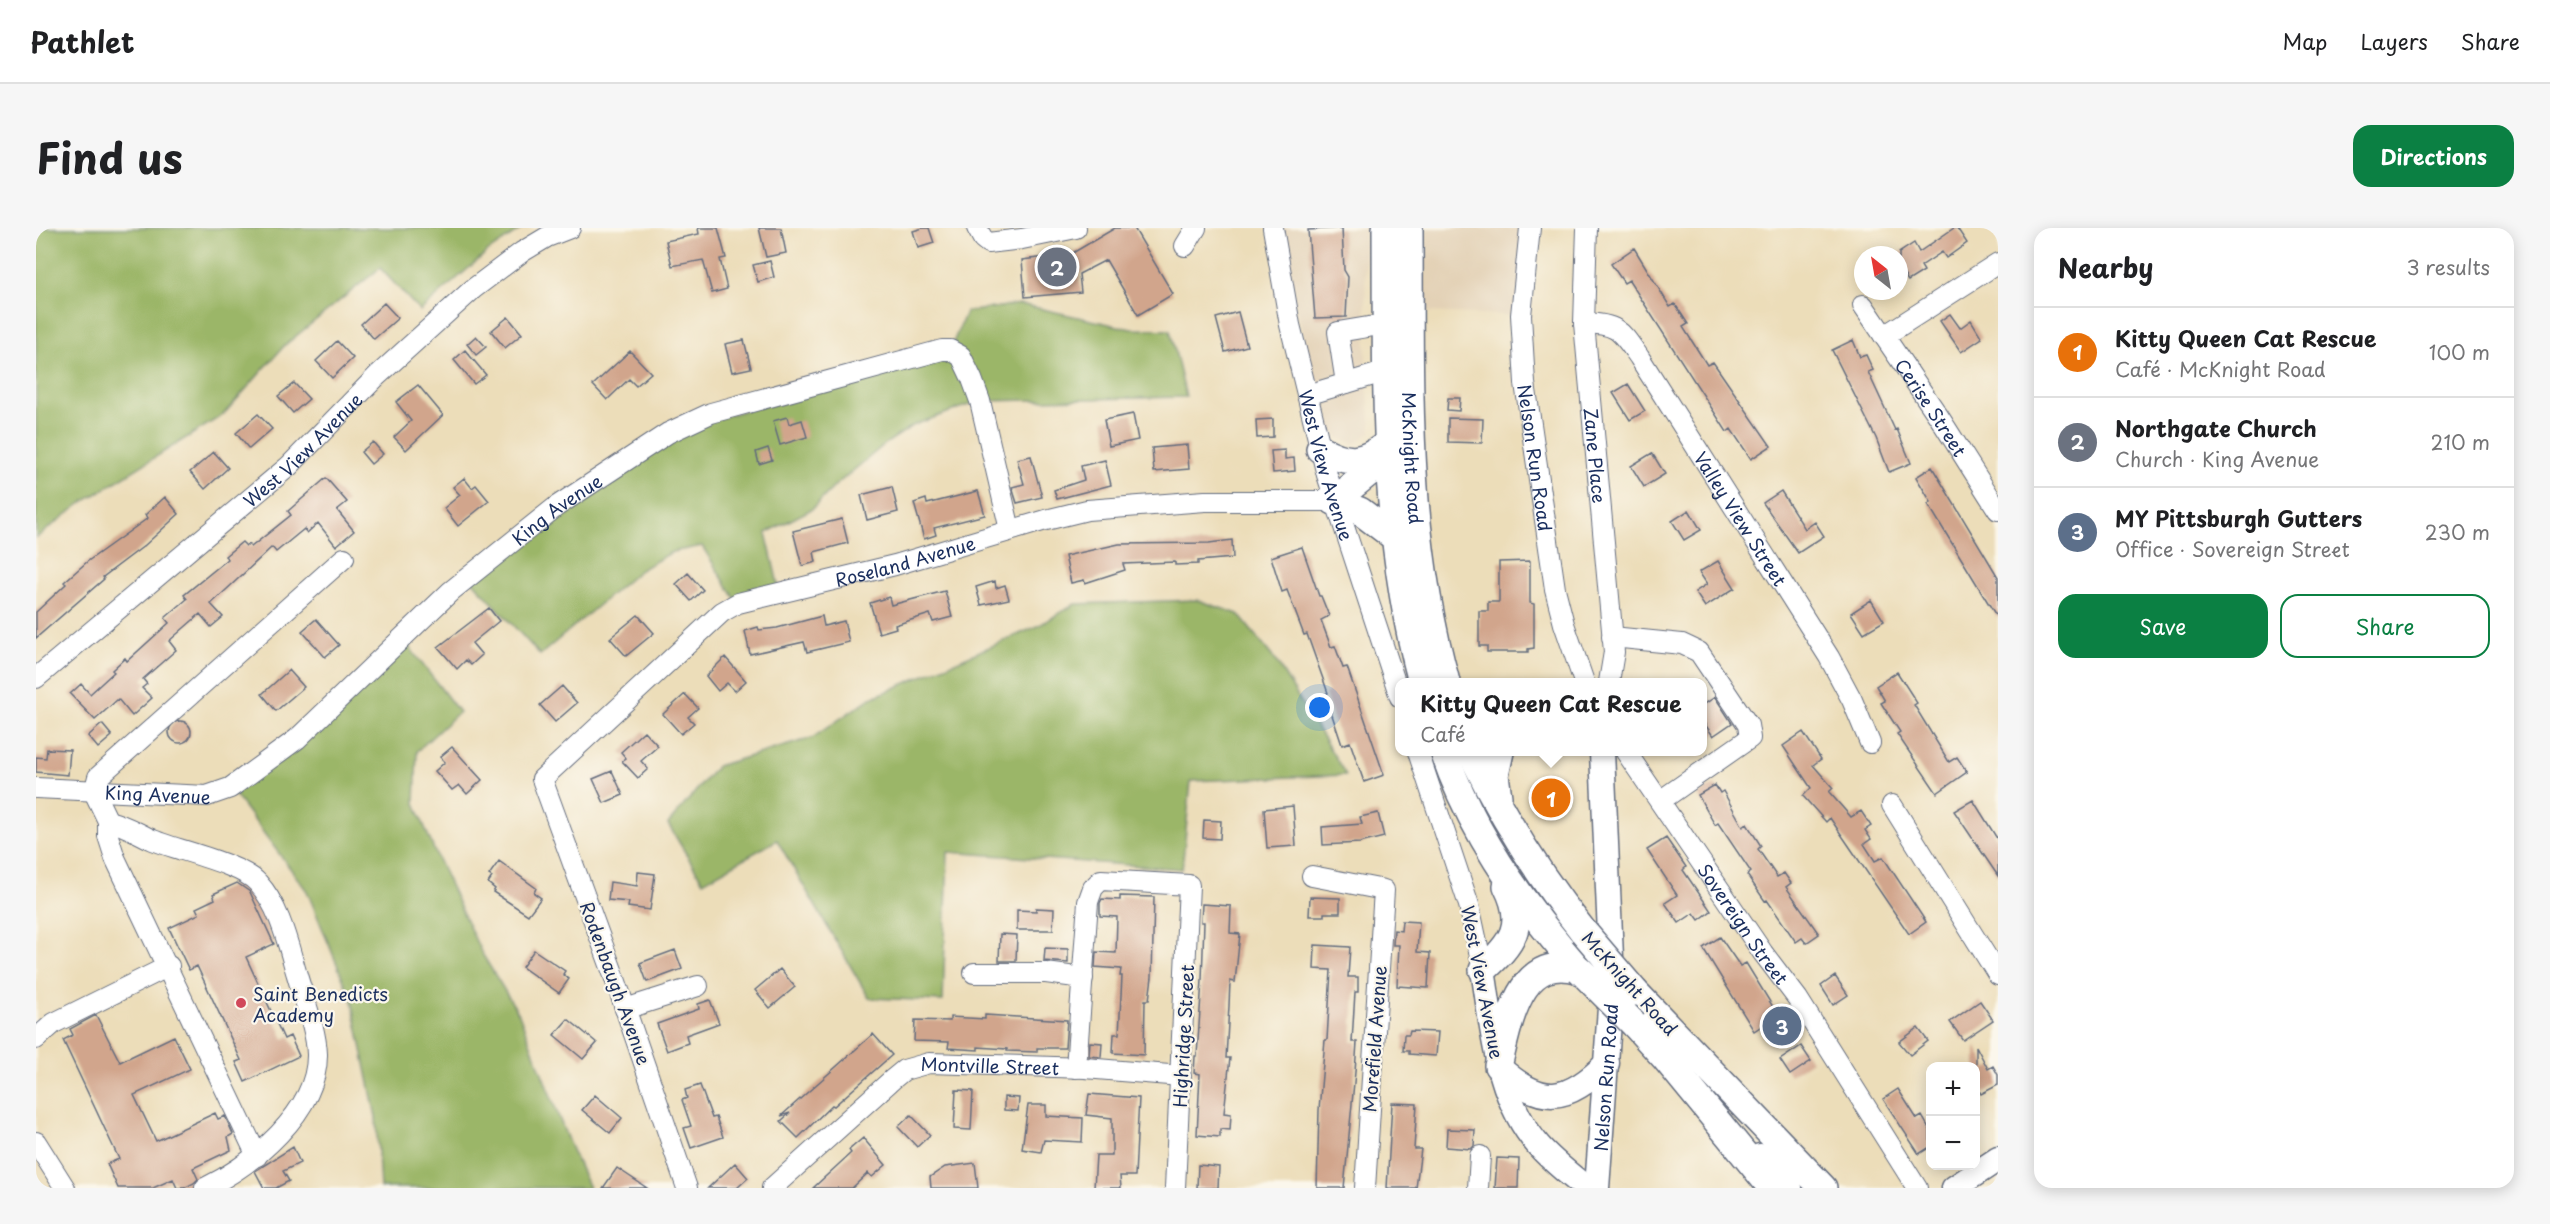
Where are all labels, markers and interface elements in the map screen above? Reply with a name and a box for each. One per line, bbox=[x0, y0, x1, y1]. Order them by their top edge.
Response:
text: Pathlet bbox=[30, 20, 134, 63]
text: Map bbox=[2283, 25, 2327, 57]
text: Layers bbox=[2360, 25, 2428, 57]
text: Share bbox=[2461, 25, 2520, 57]
text: Find us bbox=[36, 125, 183, 188]
button: Directions bbox=[2353, 125, 2514, 187]
pin: 2 bbox=[1038, 244, 1076, 290]
north arrow bbox=[1854, 246, 1908, 300]
text: Nearby bbox=[2058, 248, 2153, 287]
text: 3 results bbox=[2407, 252, 2490, 282]
text: Kitty Queen Cat Rescue bbox=[2115, 321, 2376, 354]
text: 1 bbox=[2073, 337, 2082, 367]
text: 100 m bbox=[2429, 337, 2490, 367]
street label: Cerise Street bbox=[1889, 353, 1974, 461]
text: Café · McKnight Road bbox=[2115, 354, 2326, 384]
street label: Nelson Run Road bbox=[1512, 382, 1560, 533]
street label: West View Avenue bbox=[237, 386, 368, 513]
street label: West View Avenue bbox=[1293, 387, 1361, 544]
street label: McKnight Road bbox=[1396, 391, 1431, 525]
street label: Zane Place bbox=[1578, 407, 1614, 504]
text: Northgate Church bbox=[2115, 411, 2317, 444]
text: 2 bbox=[2070, 427, 2085, 457]
text: 210 m bbox=[2431, 427, 2490, 457]
text: Church · King Avenue bbox=[2115, 444, 2319, 474]
street label: Valley View Street bbox=[1688, 446, 1794, 591]
street label: King Avenue bbox=[506, 467, 607, 551]
text: MY Pittsburgh Gutters bbox=[2115, 501, 2362, 534]
text: 3 bbox=[2071, 517, 2084, 547]
text: 230 m bbox=[2425, 517, 2490, 547]
street label: Roseland Avenue bbox=[832, 528, 978, 593]
text: Office · Sovereign Street bbox=[2115, 534, 2350, 564]
button: Save bbox=[2058, 594, 2268, 658]
button: Share bbox=[2280, 594, 2490, 658]
popup bbox=[1395, 678, 1707, 756]
text: Kitty Queen Cat Rescue bbox=[1420, 686, 1682, 719]
your location bbox=[1305, 693, 1334, 722]
text: Café bbox=[1420, 719, 1466, 749]
pin: 1 bbox=[1532, 776, 1570, 820]
street label: King Avenue bbox=[104, 778, 212, 810]
street label: Sovereign Street bbox=[1692, 857, 1795, 990]
street label: Rodenbaugh Avenue bbox=[574, 898, 658, 1069]
street label: West View Avenue bbox=[1455, 903, 1511, 1061]
street label: McKnight Road bbox=[1576, 925, 1684, 1041]
street label: Highridge Street bbox=[1166, 964, 1200, 1108]
street label: Morefield Avenue bbox=[1355, 965, 1393, 1113]
place label: Saint Benedicts Academy bbox=[253, 980, 388, 1028]
marker: Saint Benedicts Academy bbox=[234, 996, 248, 1010]
street label: Nelson Run Road bbox=[1586, 1002, 1624, 1152]
pin: 3 bbox=[1762, 1004, 1802, 1048]
street label: Montville Street bbox=[920, 1049, 1059, 1081]
map controls bbox=[1926, 1062, 1980, 1170]
button: + bbox=[1926, 1062, 1980, 1116]
button: − bbox=[1926, 1116, 1980, 1170]

